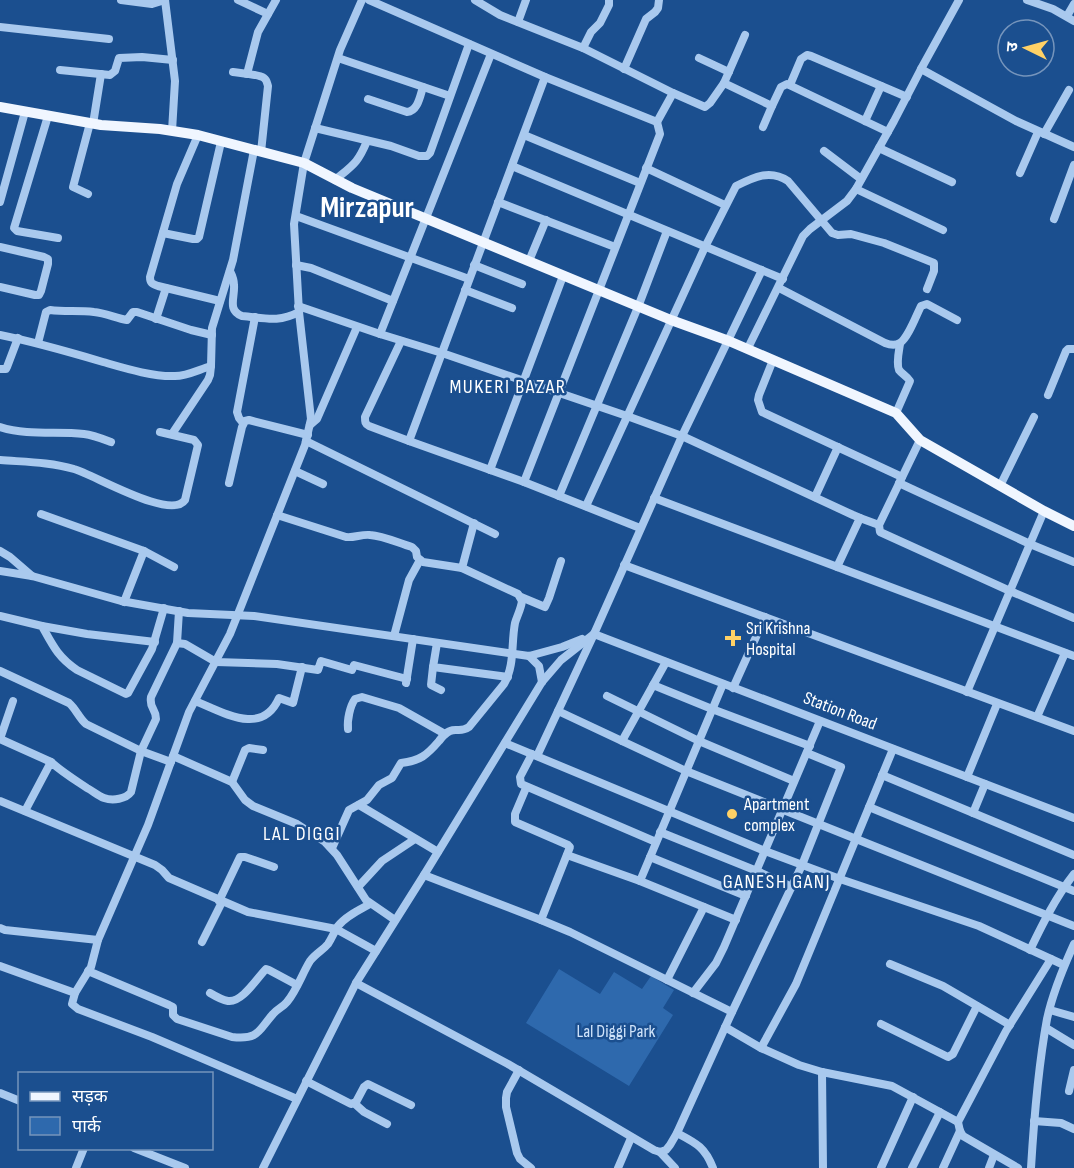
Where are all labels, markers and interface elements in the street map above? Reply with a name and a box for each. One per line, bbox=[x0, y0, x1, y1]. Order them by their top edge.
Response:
north arrow bbox=[996, 18, 1056, 78]
text: उ bbox=[1003, 41, 1022, 52]
district label: Mirzapur bbox=[320, 190, 414, 226]
district label: MUKERI BAZAR bbox=[449, 375, 567, 399]
place label: Sri Krishna Hospital bbox=[746, 618, 811, 660]
marker: Sri Krishna Hospital bbox=[724, 629, 742, 647]
street label: Station Road bbox=[800, 687, 880, 735]
place label: Apartment complex bbox=[743, 794, 810, 836]
marker: Apartment complex bbox=[725, 807, 739, 821]
district label: LAL DIGGI bbox=[263, 822, 341, 846]
district label: GANESH GANJ bbox=[723, 870, 831, 894]
park label: Lal Diggi Park bbox=[577, 1021, 656, 1042]
legend bbox=[18, 1072, 213, 1150]
text: सड़क bbox=[72, 1086, 109, 1107]
text: पार्क bbox=[72, 1115, 102, 1137]

